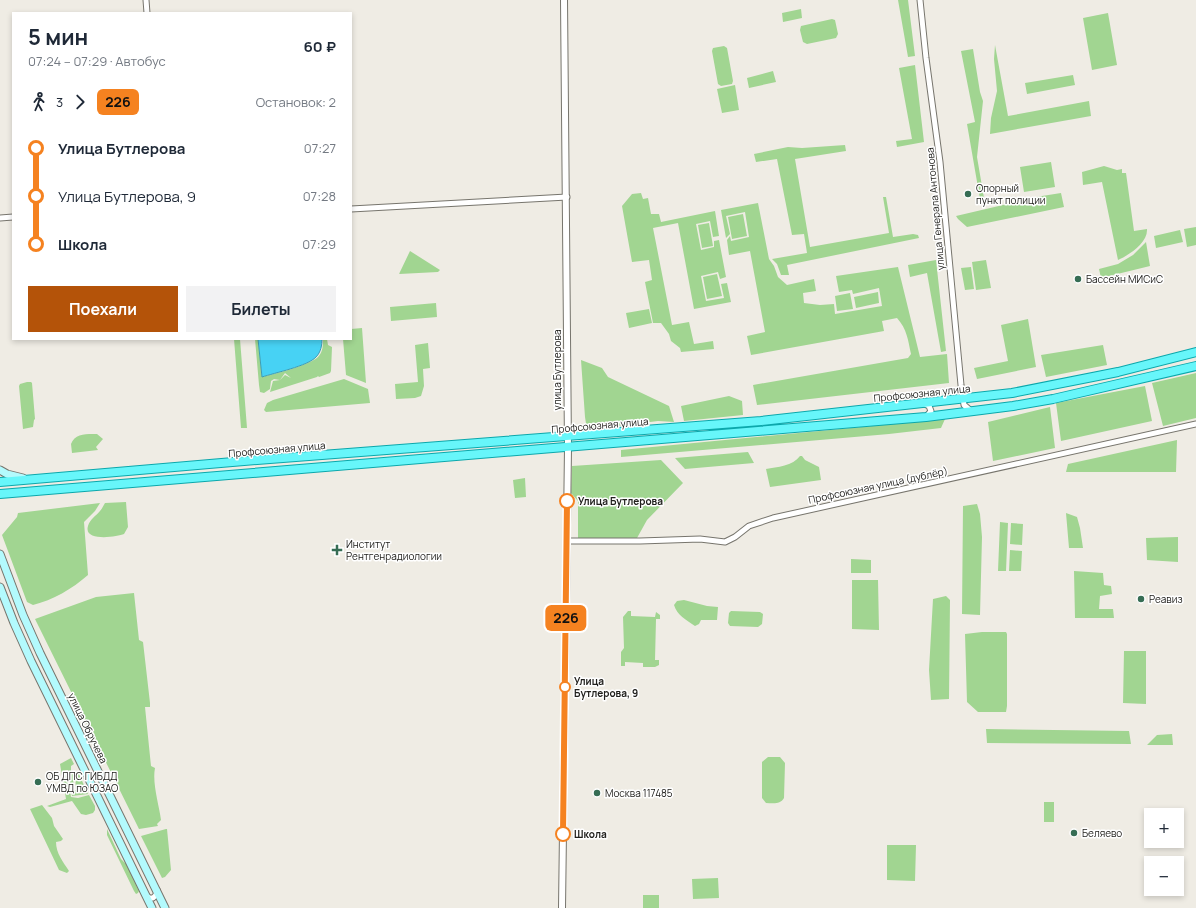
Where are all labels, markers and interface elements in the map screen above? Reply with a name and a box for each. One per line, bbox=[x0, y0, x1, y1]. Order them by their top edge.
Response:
text: 5 мин bbox=[28, 22, 88, 52]
text: 60 ₽ bbox=[304, 36, 336, 57]
text: 07:24 – 07:29 · Автобус bbox=[28, 52, 166, 70]
icon: walk bbox=[28, 91, 50, 113]
icon: forward bbox=[69, 91, 91, 113]
text: 226 bbox=[105, 92, 131, 111]
text: 3 bbox=[56, 93, 63, 111]
text: Остановок: 2 bbox=[256, 93, 336, 111]
text: Улица Бутлерова bbox=[58, 138, 185, 159]
text: 07:27 bbox=[304, 139, 336, 157]
street label: улица Генерала Антонова bbox=[923, 147, 947, 271]
place label: Опорный пункт полиции bbox=[976, 181, 1046, 207]
text: Улица Бутлерова, 9 bbox=[58, 186, 196, 207]
text: 07:28 bbox=[303, 187, 336, 205]
marker: Опорный пункт полиции bbox=[963, 189, 973, 199]
text: Школа bbox=[58, 234, 107, 255]
text: 07:29 bbox=[302, 235, 336, 253]
place label: Бассейн МИСиС bbox=[1086, 272, 1163, 286]
marker: Бассейн МИСиС bbox=[1073, 274, 1083, 284]
button: Поехали bbox=[28, 286, 178, 332]
button: Билеты bbox=[186, 286, 336, 332]
street label: улица Бутлерова bbox=[550, 330, 564, 410]
street label: Профсоюзная улица bbox=[873, 381, 971, 405]
street label: Профсоюзная улица bbox=[551, 414, 649, 436]
street label: Профсоюзная улица bbox=[228, 438, 326, 460]
street label: Профсоюзная улица (дублёр) bbox=[807, 463, 949, 507]
marker: Улица Бутлерова bbox=[559, 493, 575, 509]
place label: Улица Бутлерова bbox=[578, 494, 663, 508]
place label: Институт Рентгенрадиологии bbox=[346, 537, 442, 563]
marker: Институт Рентгенрадиологии bbox=[331, 544, 343, 556]
place label: Реавиз bbox=[1149, 592, 1182, 606]
marker: Реавиз bbox=[1136, 594, 1146, 604]
line badge: 226 bbox=[543, 605, 589, 631]
text: 226 bbox=[553, 608, 579, 627]
place label: Улица Бутлерова, 9 bbox=[574, 674, 638, 700]
marker: Улица Бутлерова, 9 bbox=[559, 681, 571, 693]
street label: улица Обручева bbox=[65, 691, 111, 765]
place label: ОБ ДПС ГИБДД УМВД по ЮЗАО bbox=[46, 769, 118, 795]
marker: ОБ ДПС ГИБДД УМВД по ЮЗАО bbox=[33, 777, 43, 787]
place label: Москва 117485 bbox=[605, 786, 673, 800]
marker: Москва 117485 bbox=[592, 788, 602, 798]
map controls bbox=[1144, 808, 1184, 896]
button: + bbox=[1144, 808, 1184, 848]
marker: Школа bbox=[555, 826, 571, 842]
place label: Беляево bbox=[1082, 826, 1122, 840]
place label: Школа bbox=[574, 827, 607, 841]
marker: Беляево bbox=[1069, 828, 1079, 838]
button: − bbox=[1144, 856, 1184, 896]

